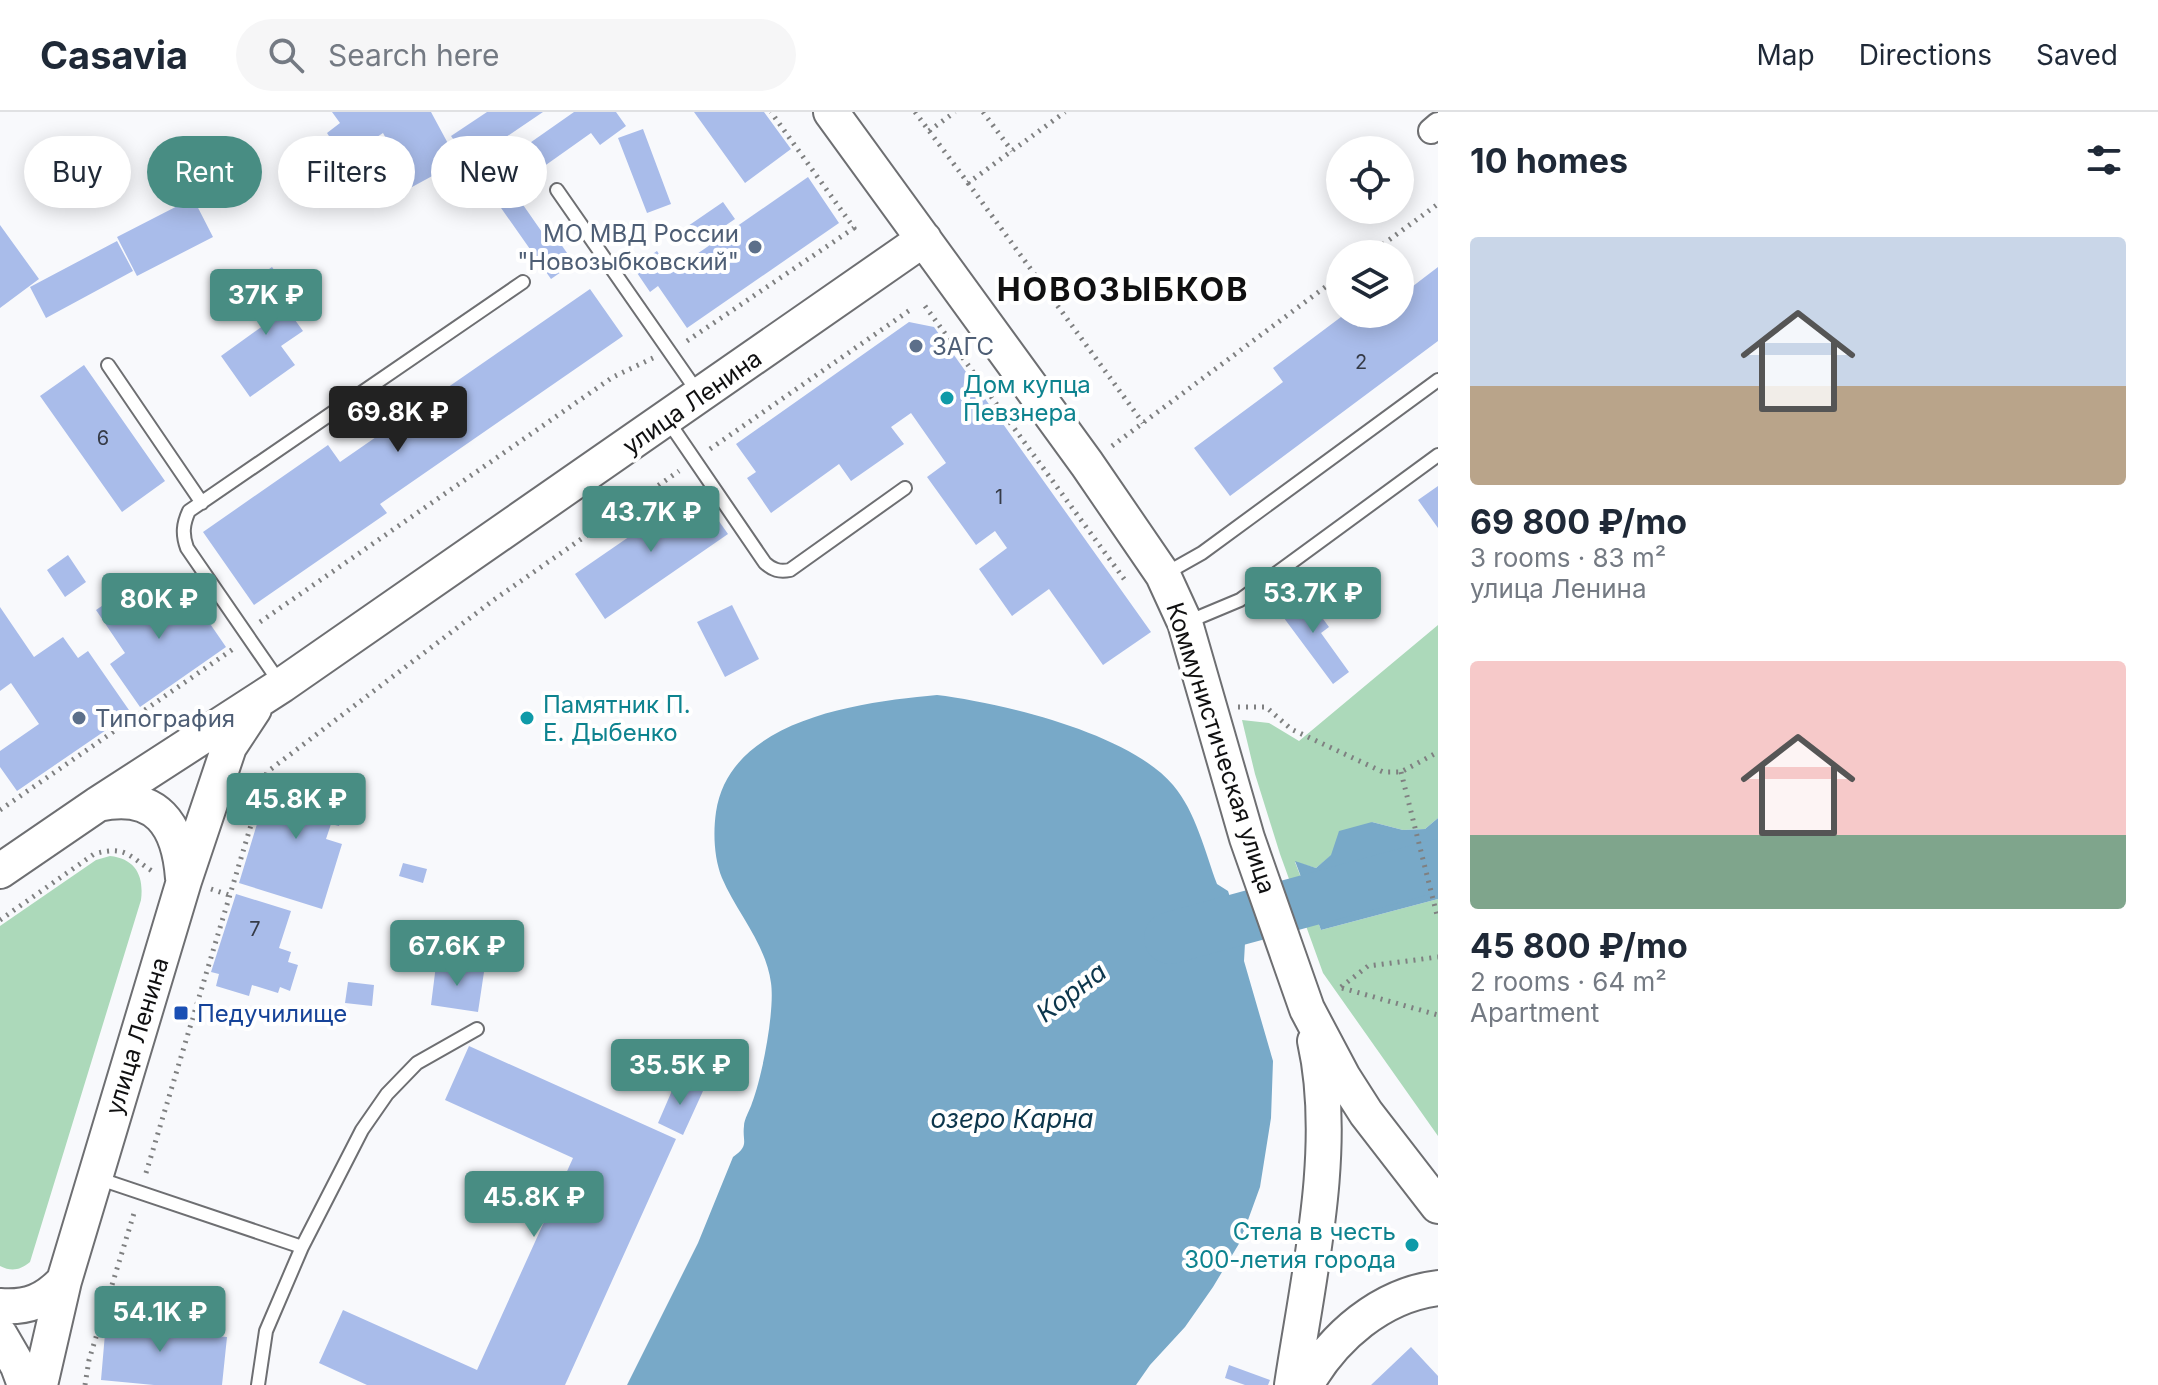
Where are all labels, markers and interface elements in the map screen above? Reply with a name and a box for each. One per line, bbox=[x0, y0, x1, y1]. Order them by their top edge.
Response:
search box bbox=[236, 19, 796, 91]
text: Casavia bbox=[40, 32, 188, 78]
icon: search bbox=[264, 33, 308, 77]
text: Search here bbox=[328, 37, 500, 73]
text: Map bbox=[1756, 38, 1815, 72]
text: Directions bbox=[1859, 38, 1992, 72]
text: Saved bbox=[2036, 38, 2118, 72]
chip: Buy bbox=[24, 136, 131, 208]
chip: Rent bbox=[147, 136, 262, 208]
chip: Filters bbox=[278, 136, 415, 208]
chip: New bbox=[431, 136, 547, 208]
map controls bbox=[1326, 136, 1414, 328]
button: locate bbox=[1326, 136, 1414, 224]
icon: filters bbox=[2082, 138, 2126, 182]
text: 10 homes bbox=[1470, 140, 1628, 181]
place label: МО МВД России "Новозыбковский" bbox=[517, 219, 739, 276]
marker: МО МВД России "Новозыбковский" bbox=[746, 238, 764, 256]
button: layers bbox=[1326, 240, 1414, 328]
pin: 37K ₽ bbox=[210, 269, 322, 337]
district label: НОВОЗЫБКОВ bbox=[997, 270, 1249, 309]
text: 37K ₽ bbox=[228, 279, 304, 310]
icon: home bbox=[1726, 289, 1870, 433]
place label: ЗАГС bbox=[932, 332, 994, 361]
marker: ЗАГС bbox=[907, 337, 925, 355]
street label: улица Ленина bbox=[617, 343, 767, 461]
house number: 2 bbox=[1355, 350, 1367, 374]
place label: Дом купца Певзнера bbox=[963, 370, 1091, 427]
pin: 69.8K ₽ bbox=[324, 386, 472, 454]
marker: Дом купца Певзнера bbox=[938, 389, 956, 407]
text: 69.8K ₽ bbox=[347, 396, 449, 427]
house number: 6 bbox=[97, 426, 109, 450]
house number: 1 bbox=[995, 485, 1003, 509]
pin: 43.7K ₽ bbox=[577, 486, 725, 554]
text: 43.7K ₽ bbox=[600, 496, 702, 527]
text: 69 800 ₽/mo bbox=[1470, 501, 1687, 542]
text: 3 rooms · 83 m² bbox=[1470, 542, 1666, 573]
pin: 53.7K ₽ bbox=[1239, 567, 1387, 635]
pin: 80K ₽ bbox=[103, 573, 215, 641]
text: улица Ленина bbox=[1470, 573, 1647, 604]
text: 53.7K ₽ bbox=[1263, 577, 1363, 608]
text: 80K ₽ bbox=[120, 583, 198, 614]
street label: Коммунистическая улица bbox=[1160, 599, 1282, 897]
place label: Памятник П. Е. Дыбенко bbox=[543, 690, 691, 747]
place label: Типография bbox=[95, 704, 235, 733]
marker: Типография bbox=[70, 709, 88, 727]
marker: Памятник П. Е. Дыбенко bbox=[518, 709, 536, 727]
icon: home bbox=[1726, 713, 1870, 857]
pin: 45.8K ₽ bbox=[222, 773, 370, 841]
text: 45.8K ₽ bbox=[245, 783, 347, 814]
house number: 7 bbox=[249, 917, 261, 941]
pin: 67.6K ₽ bbox=[383, 920, 531, 988]
text: 45 800 ₽/mo bbox=[1470, 925, 1688, 966]
text: 67.6K ₽ bbox=[408, 930, 506, 961]
street label: улица Ленина bbox=[99, 954, 175, 1118]
water label: Корна bbox=[1030, 956, 1112, 1028]
text: 2 rooms · 64 m² bbox=[1470, 966, 1667, 997]
text: Apartment bbox=[1470, 997, 1599, 1028]
place label: Педучилище bbox=[197, 999, 347, 1028]
marker: Педучилище bbox=[172, 1004, 190, 1022]
pin: 35.5K ₽ bbox=[606, 1039, 754, 1107]
text: 35.5K ₽ bbox=[629, 1049, 731, 1080]
water label: озеро Карна bbox=[931, 1103, 1094, 1134]
pin: 45.8K ₽ bbox=[460, 1171, 608, 1239]
text: 45.8K ₽ bbox=[483, 1181, 585, 1212]
place label: Стела в честь 300-летия города bbox=[1184, 1217, 1396, 1274]
marker: Стела в честь 300-летия города bbox=[1403, 1236, 1421, 1254]
pin: 54.1K ₽ bbox=[86, 1286, 234, 1354]
text: 54.1K ₽ bbox=[112, 1296, 208, 1327]

